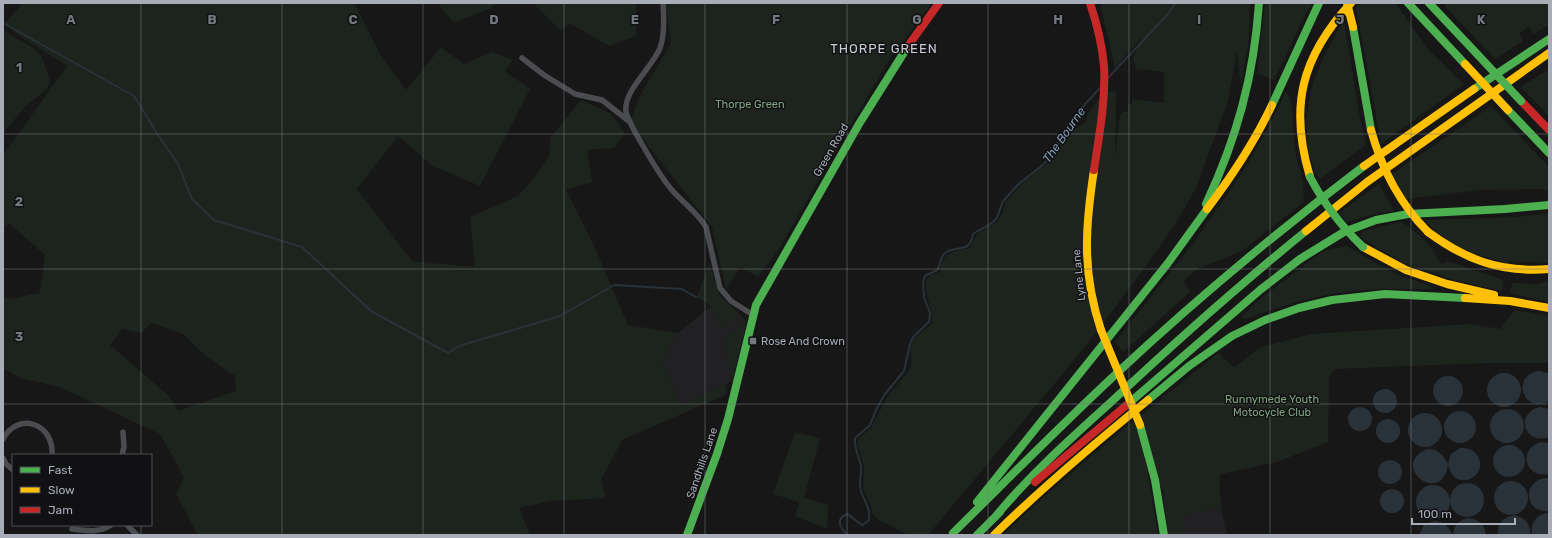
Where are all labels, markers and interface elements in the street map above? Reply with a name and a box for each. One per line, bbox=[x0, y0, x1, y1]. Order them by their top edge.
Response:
text: A bbox=[66, 12, 76, 27]
text: B bbox=[207, 12, 217, 27]
text: C bbox=[348, 12, 358, 27]
text: D bbox=[489, 12, 499, 27]
text: E bbox=[631, 12, 639, 27]
text: F bbox=[772, 12, 780, 27]
text: G bbox=[912, 12, 922, 27]
text: H bbox=[1053, 12, 1063, 27]
text: I bbox=[1197, 12, 1201, 27]
text: J bbox=[1336, 12, 1344, 27]
text: K bbox=[1477, 12, 1486, 27]
district label: THORPE GREEN bbox=[830, 41, 938, 56]
text: 1 bbox=[16, 60, 22, 75]
park label: Thorpe Green bbox=[715, 98, 785, 111]
water label: The Bourne bbox=[1040, 104, 1088, 165]
street label: Green Road bbox=[811, 121, 851, 179]
text: 2 bbox=[15, 194, 23, 209]
street label: Lyne Lane bbox=[1070, 249, 1088, 301]
text: 3 bbox=[15, 329, 24, 344]
place label: Rose And Crown bbox=[761, 335, 845, 348]
marker: Rose And Crown bbox=[748, 336, 758, 346]
park label: Runnymede Youth Motocycle Club bbox=[1225, 393, 1319, 419]
street label: Sandhills Lane bbox=[684, 426, 720, 500]
legend bbox=[12, 454, 152, 526]
text: Fast bbox=[48, 463, 72, 477]
text: Slow bbox=[48, 483, 75, 497]
scale bar bbox=[1412, 500, 1515, 526]
text: Jam bbox=[48, 503, 73, 517]
text: 100 m bbox=[1418, 507, 1452, 521]

